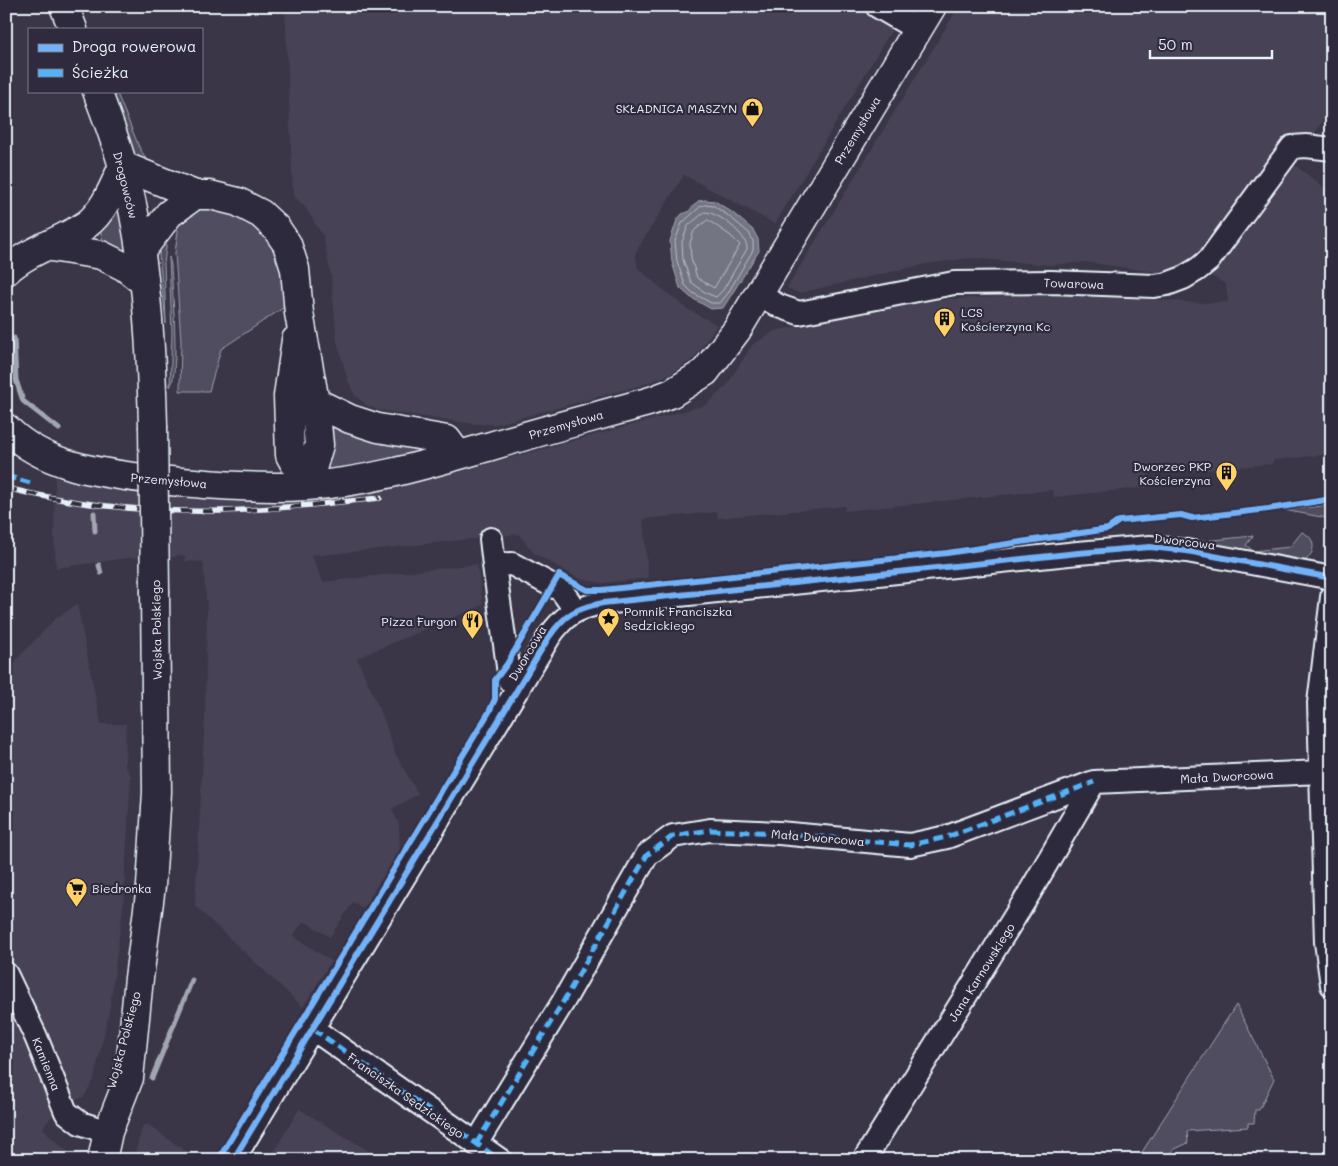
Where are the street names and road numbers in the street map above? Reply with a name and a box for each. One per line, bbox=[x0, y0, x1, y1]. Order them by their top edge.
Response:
street label: Przemysłowa bbox=[830, 93, 884, 167]
street label: Drogowców bbox=[110, 150, 142, 220]
street label: Towarowa bbox=[1043, 274, 1105, 292]
street label: Przemysłowa bbox=[527, 406, 605, 442]
street label: Przemysłowa bbox=[130, 469, 208, 491]
street label: Dworcowa bbox=[1153, 529, 1217, 553]
street label: Wojska Polskiego bbox=[147, 580, 165, 680]
street label: Dworcowa bbox=[504, 622, 550, 684]
street label: Mała Dworcowa bbox=[1180, 766, 1274, 786]
street label: Mała Dworcowa bbox=[771, 825, 865, 849]
street label: Jana Karnowskiego bbox=[944, 920, 1018, 1024]
street label: Wojska Polskiego bbox=[102, 990, 144, 1090]
street label: Kamienna bbox=[29, 1035, 65, 1093]
street label: Franciszka Sędzickiego bbox=[345, 1049, 467, 1141]

